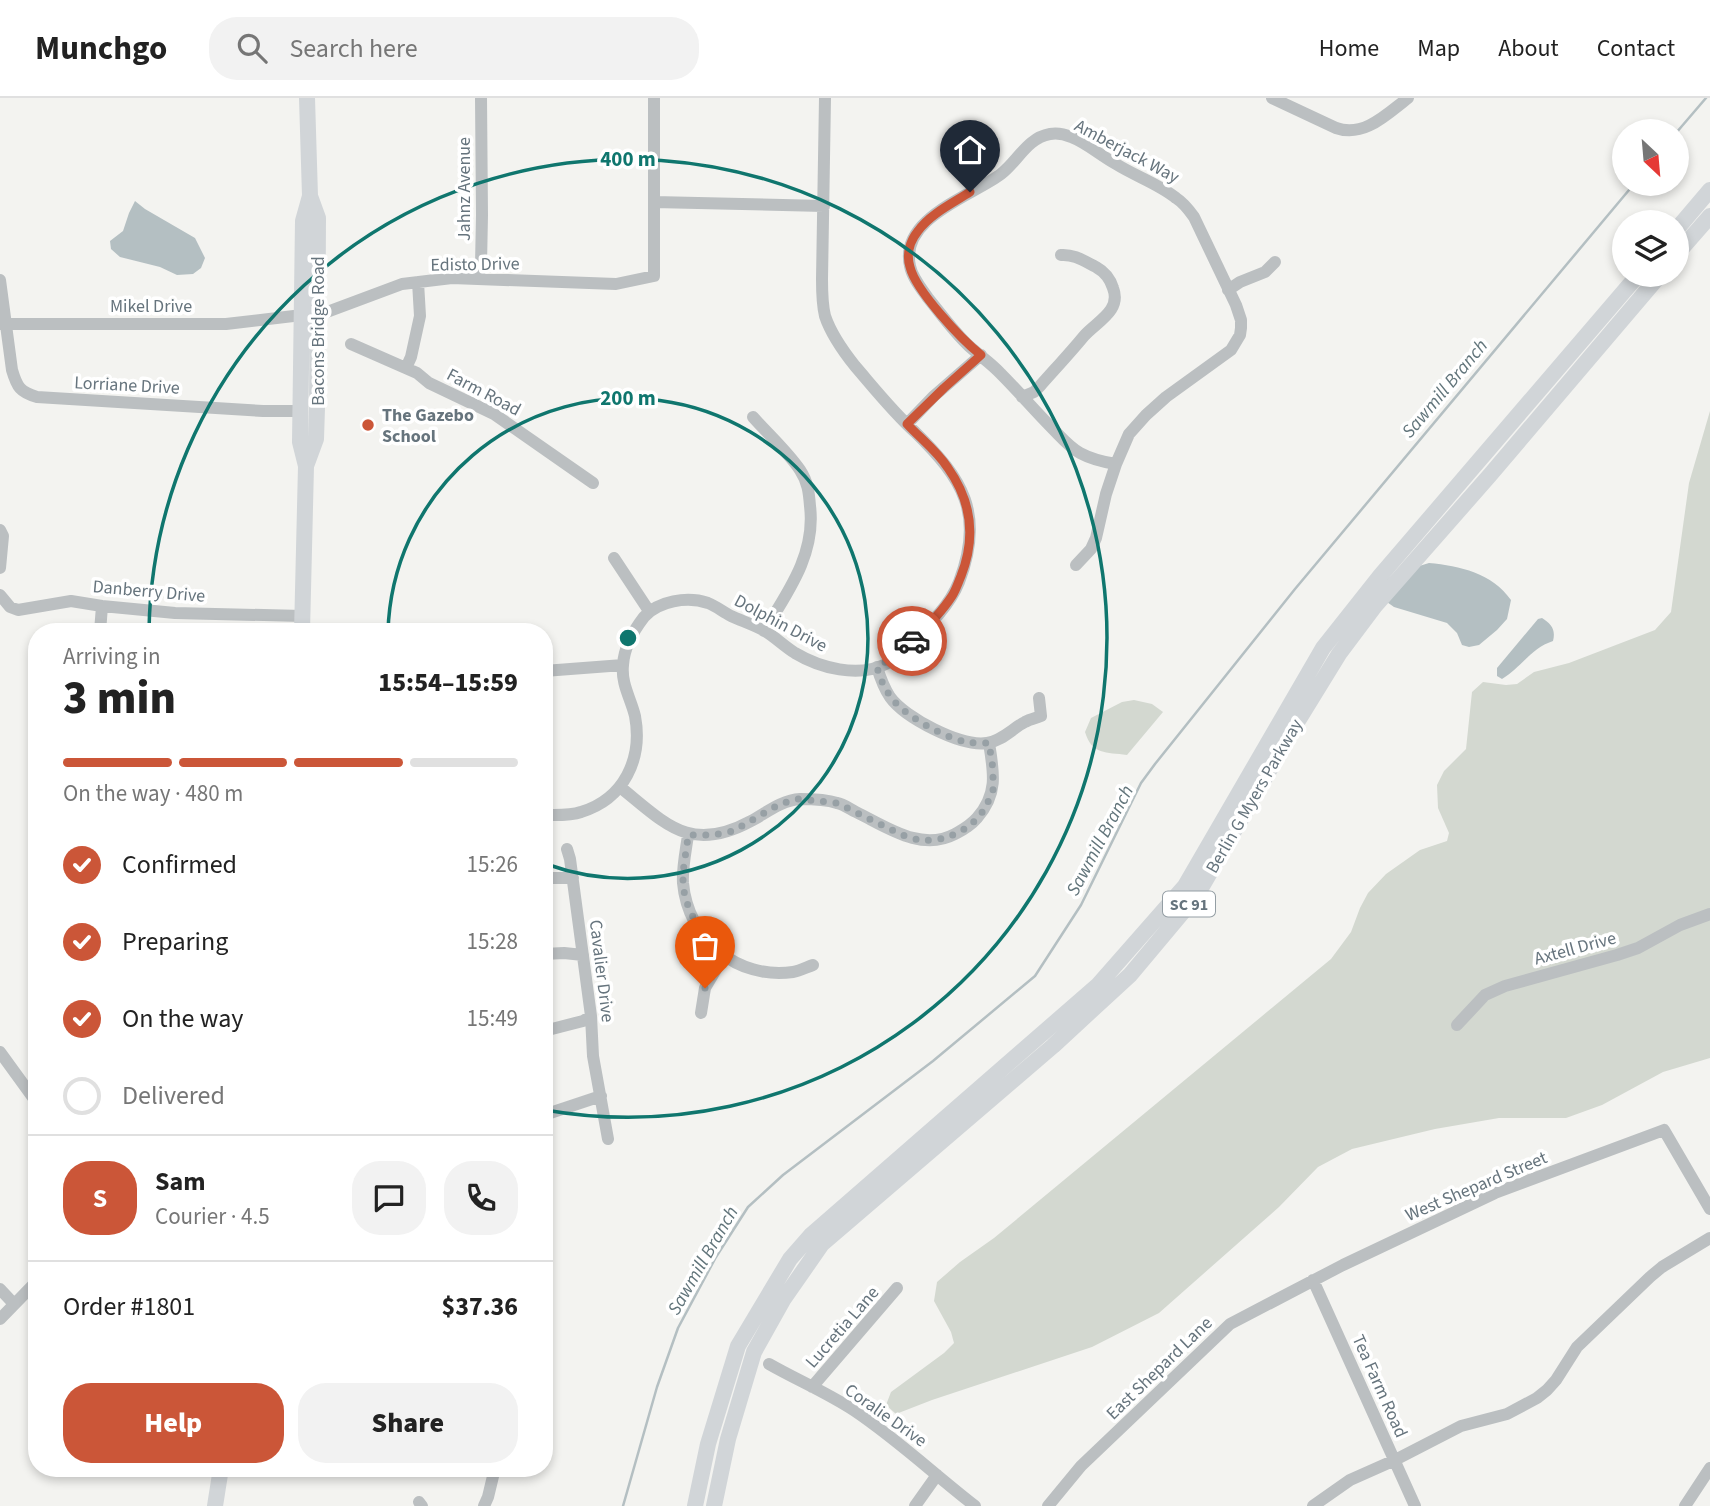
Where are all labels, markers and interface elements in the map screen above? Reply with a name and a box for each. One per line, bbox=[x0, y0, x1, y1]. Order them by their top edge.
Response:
search box bbox=[209, 17, 699, 80]
text: Munchgo bbox=[35, 25, 167, 72]
icon: search bbox=[233, 29, 271, 67]
text: Search here bbox=[289, 30, 418, 67]
text: Home bbox=[1319, 31, 1379, 66]
text: Map bbox=[1417, 31, 1460, 66]
text: About bbox=[1498, 31, 1559, 66]
text: Contact bbox=[1597, 31, 1675, 66]
street label: Amberjack Way bbox=[1070, 113, 1184, 190]
north arrow bbox=[1612, 119, 1689, 196]
map controls bbox=[1612, 119, 1689, 287]
pin bbox=[940, 120, 1000, 192]
icon: home bbox=[951, 131, 989, 169]
street label: Jahnz Avenue bbox=[452, 137, 477, 241]
text: 400 m bbox=[600, 144, 656, 174]
button: layers bbox=[1612, 210, 1689, 287]
street label: Edisto Drive bbox=[430, 251, 520, 278]
street label: Bacons Bridge Road bbox=[306, 256, 331, 406]
street label: Mikel Drive bbox=[110, 294, 192, 319]
water label: Sawmill Branch bbox=[1396, 334, 1495, 444]
street label: Farm Road bbox=[442, 362, 525, 422]
street label: Lorriane Drive bbox=[74, 370, 180, 401]
text: 200 m bbox=[600, 383, 656, 413]
place label: The Gazebo School bbox=[382, 403, 474, 449]
marker: The Gazebo School bbox=[360, 417, 376, 433]
street label: Danberry Drive bbox=[92, 574, 206, 609]
street label: Dolphin Drive bbox=[730, 588, 832, 658]
courier bbox=[877, 606, 947, 676]
icon: car bbox=[893, 622, 931, 660]
centre of rings bbox=[616, 626, 640, 650]
text: Arriving in bbox=[63, 640, 161, 673]
text: 15:54–15:59 bbox=[378, 664, 518, 701]
text: 3 min bbox=[63, 666, 176, 731]
street label: Berlin G Myers Parkway bbox=[1200, 714, 1309, 878]
text: On the way · 480 m bbox=[63, 777, 243, 810]
water label: Sawmill Branch bbox=[1060, 781, 1141, 901]
icon: check bbox=[63, 846, 101, 884]
text: Confirmed bbox=[122, 846, 237, 883]
text: 15:26 bbox=[467, 848, 518, 881]
road number: SC 91 bbox=[1163, 891, 1215, 916]
pin bbox=[675, 916, 735, 988]
street label: Cavalier Drive bbox=[583, 918, 620, 1024]
icon: check bbox=[63, 923, 101, 961]
text: Preparing bbox=[122, 923, 228, 960]
text: 15:28 bbox=[467, 925, 518, 958]
street label: Axtell Drive bbox=[1531, 926, 1619, 971]
icon: bag bbox=[686, 927, 724, 965]
icon: check bbox=[63, 1000, 101, 1038]
text: On the way bbox=[122, 1000, 243, 1037]
text: 15:49 bbox=[467, 1002, 518, 1035]
text: Delivered bbox=[122, 1077, 225, 1114]
street label: West Shepard Street bbox=[1401, 1145, 1551, 1228]
button: chat bbox=[352, 1161, 426, 1235]
button: phone bbox=[444, 1161, 518, 1235]
text: Sam bbox=[155, 1163, 205, 1200]
text: S bbox=[93, 1180, 107, 1217]
text: Courier · 4.5 bbox=[155, 1200, 270, 1233]
water label: Sawmill Branch bbox=[661, 1201, 745, 1320]
street label: Lucretia Lane bbox=[800, 1281, 885, 1374]
text: Order #1801 bbox=[63, 1288, 195, 1325]
text: $37.36 bbox=[442, 1288, 518, 1325]
street label: East Shepard Lane bbox=[1101, 1311, 1218, 1426]
street label: Tea Farm Road bbox=[1346, 1331, 1413, 1442]
street label: Coralie Drive bbox=[839, 1378, 932, 1453]
button: Help bbox=[63, 1383, 284, 1463]
button: Share bbox=[298, 1383, 518, 1463]

